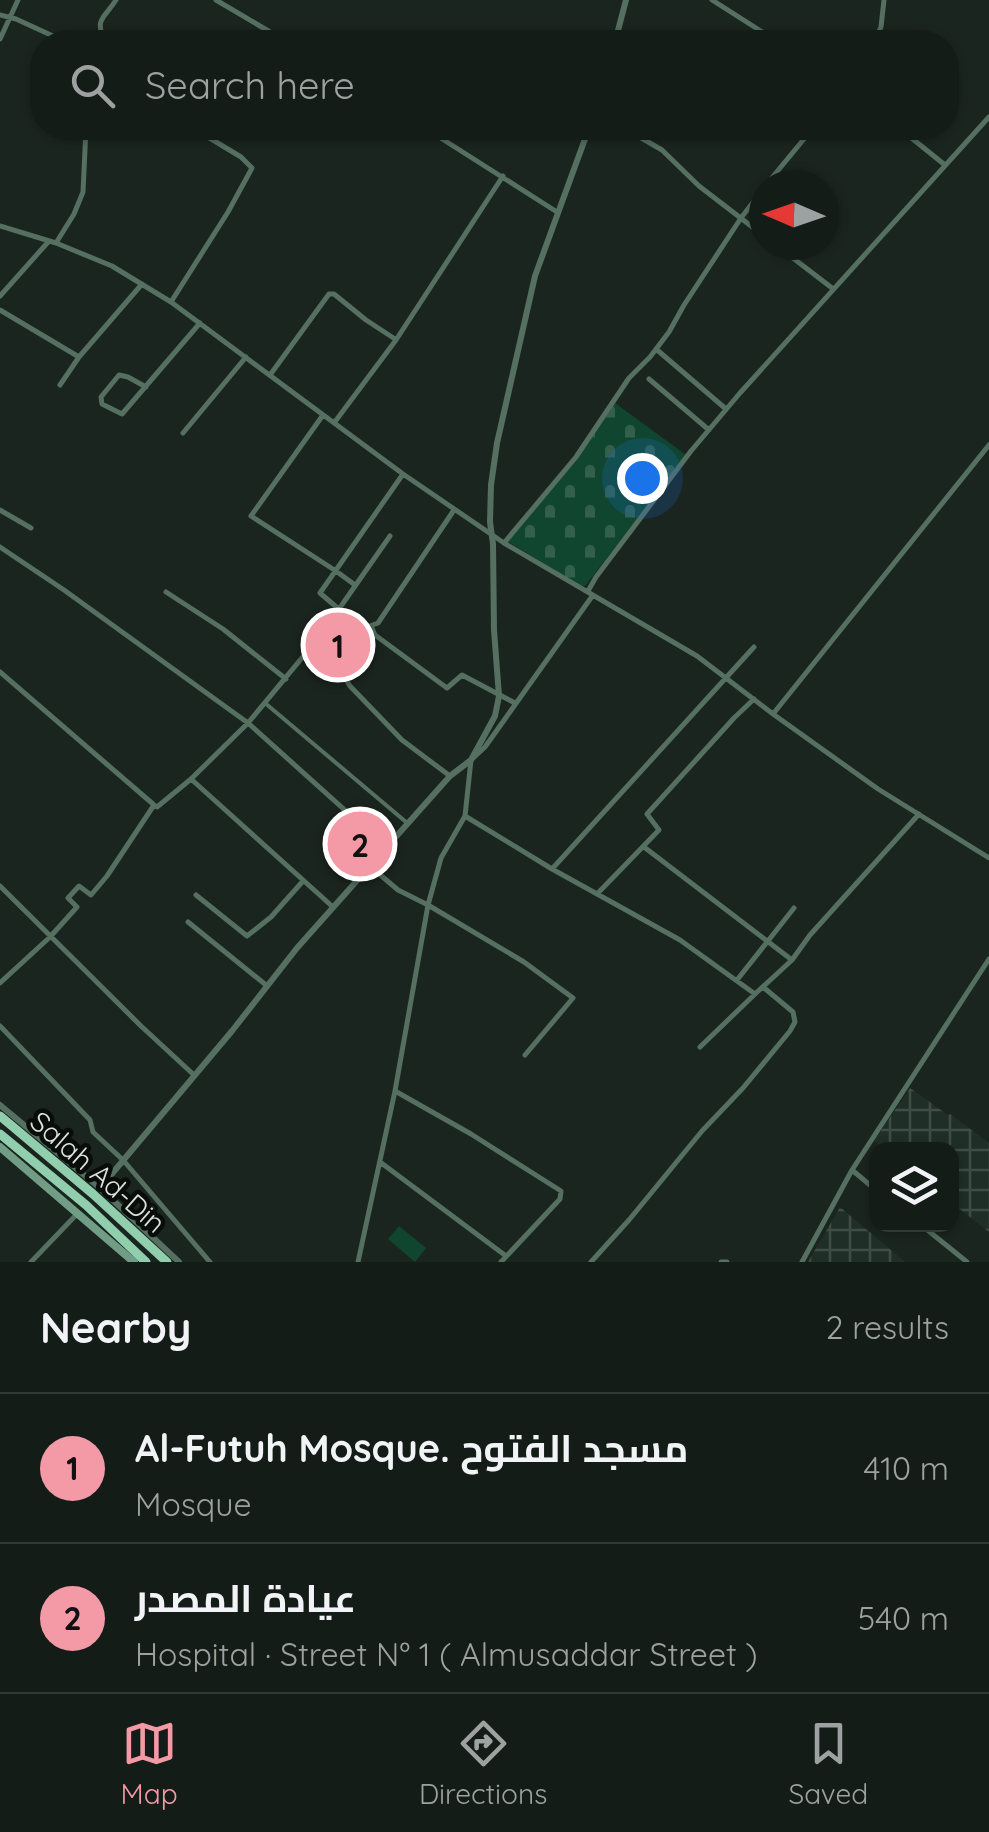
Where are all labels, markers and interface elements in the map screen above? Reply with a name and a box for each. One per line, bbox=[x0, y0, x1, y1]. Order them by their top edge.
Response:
search box bbox=[30, 30, 959, 140]
icon: search bbox=[65, 58, 120, 113]
text: Search here bbox=[145, 61, 355, 109]
north arrow bbox=[749, 170, 839, 260]
your location bbox=[617, 453, 668, 504]
pin: 1 bbox=[306, 608, 370, 682]
pin: 2 bbox=[328, 806, 392, 882]
street label: Salah Ad-Din bbox=[23, 1103, 173, 1240]
map controls bbox=[869, 1142, 959, 1232]
button: layers bbox=[869, 1142, 959, 1232]
text: Nearby bbox=[40, 1301, 191, 1354]
text: 2 results bbox=[826, 1307, 949, 1347]
text: Al-Futuh Mosque. مسجد الفتوح bbox=[135, 1424, 688, 1472]
text: 1 bbox=[66, 1448, 79, 1488]
text: 410 m bbox=[864, 1448, 949, 1488]
text: Mosque bbox=[135, 1484, 251, 1524]
text: عيادة المصدر bbox=[135, 1574, 356, 1622]
text: 2 bbox=[63, 1598, 82, 1638]
text: 540 m bbox=[858, 1598, 949, 1638]
text: Hospital · Street N° 1 ( Almusaddar Street ) bbox=[135, 1634, 758, 1674]
tab: Map bbox=[121, 1716, 178, 1811]
tab: Directions bbox=[419, 1716, 547, 1811]
tab: Saved bbox=[789, 1716, 868, 1811]

